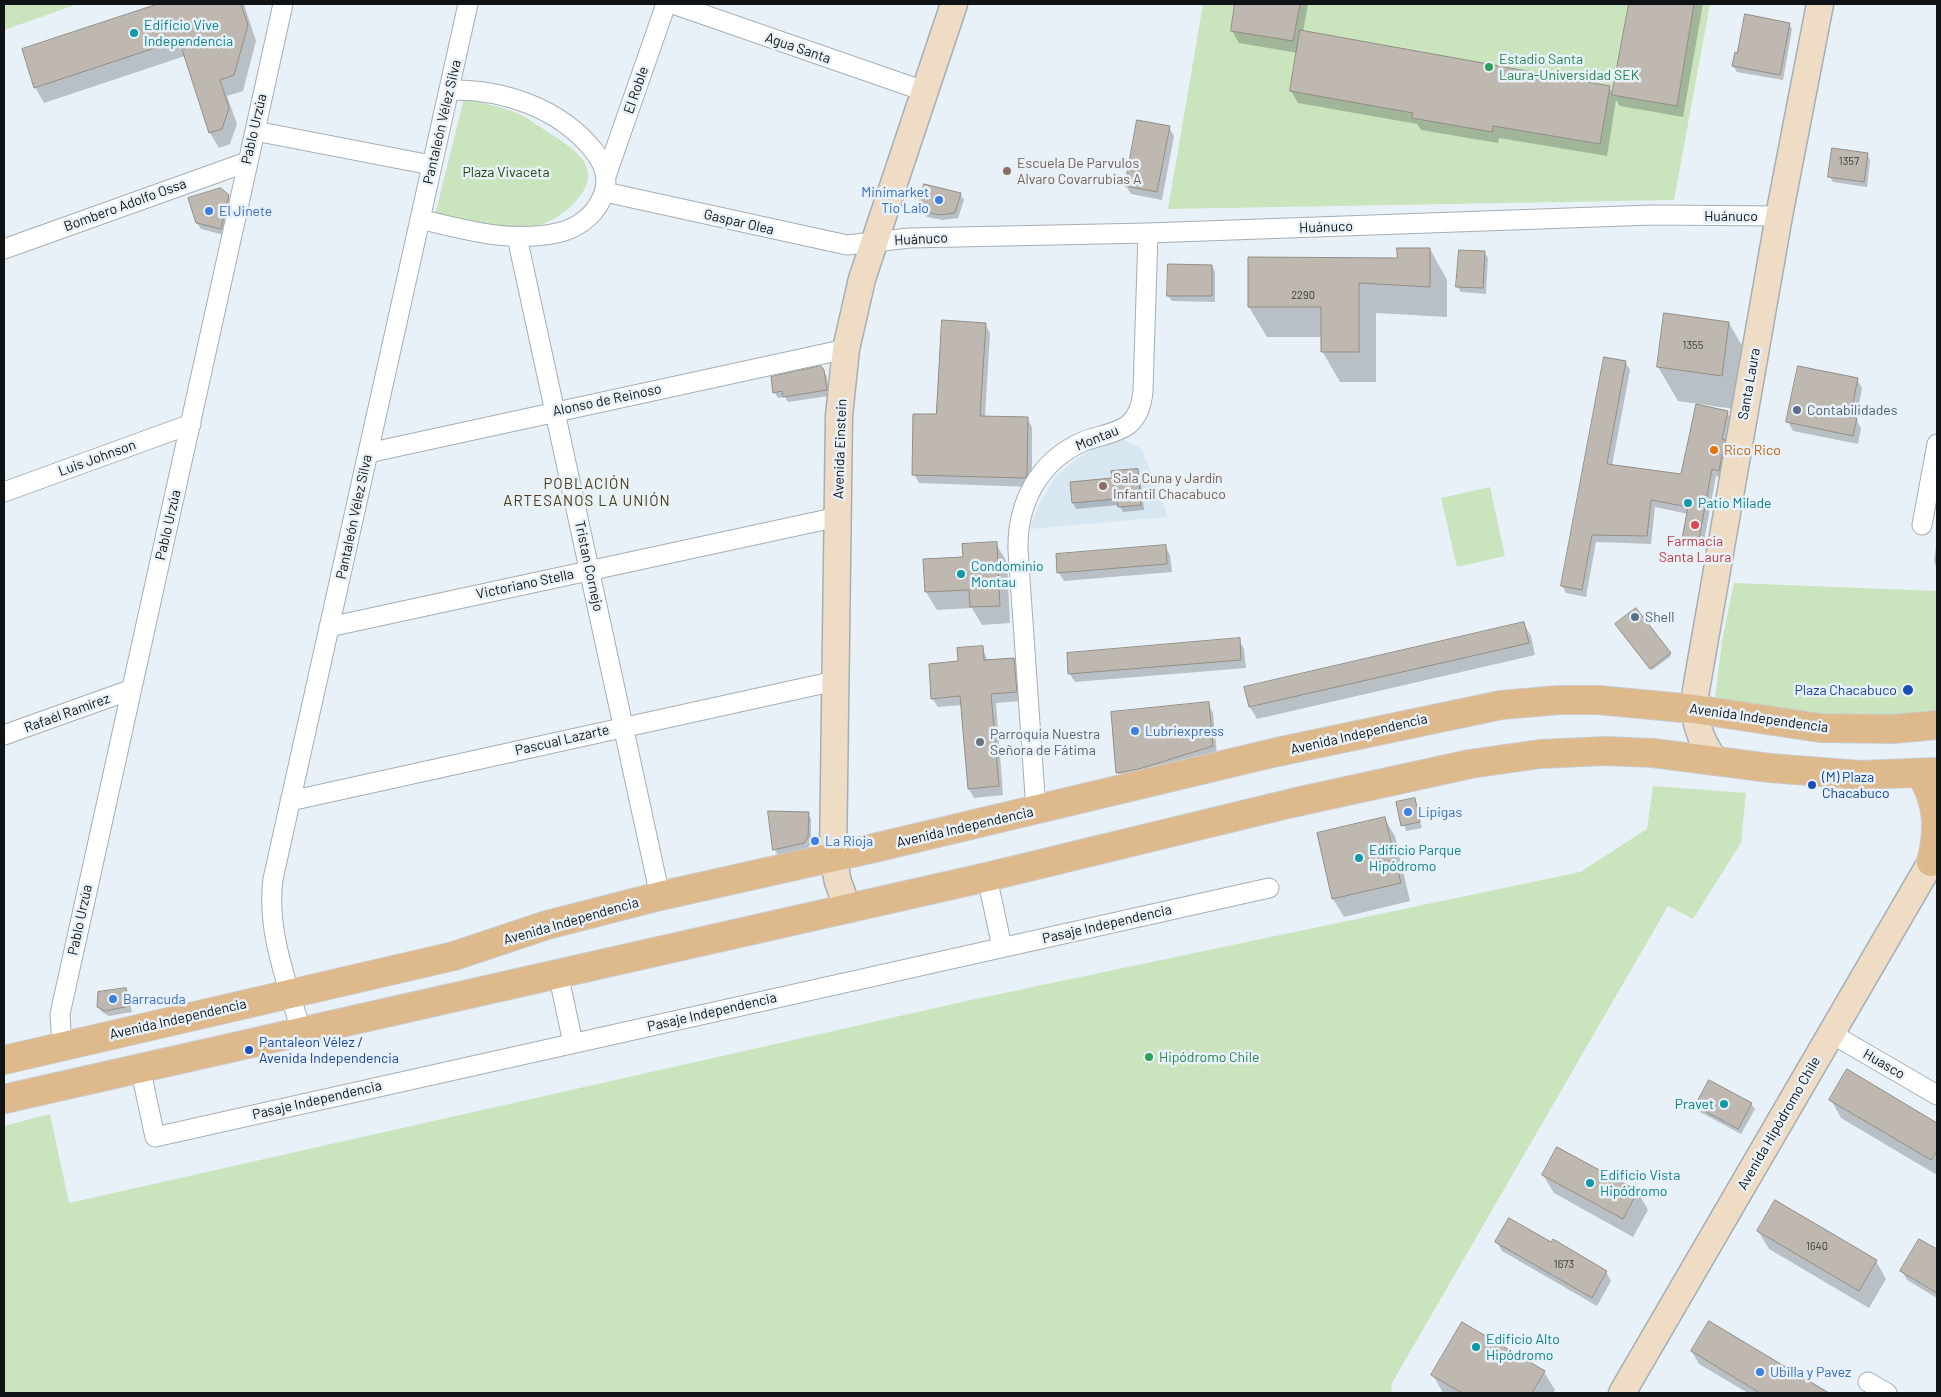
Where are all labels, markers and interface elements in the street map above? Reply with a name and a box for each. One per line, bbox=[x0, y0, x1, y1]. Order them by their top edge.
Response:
place label: Edificio Vive Independencia bbox=[144, 17, 233, 49]
marker: Edificio Vive Independencia bbox=[128, 27, 140, 39]
street label: Agua Santa bbox=[763, 29, 833, 67]
place label: Estadio Santa Laura-Universidad SEK bbox=[1499, 51, 1639, 84]
street label: Pantaleón Vélez Silva bbox=[420, 58, 464, 186]
marker: Estadio Santa Laura-Universidad SEK bbox=[1483, 61, 1495, 73]
street label: El Roble bbox=[620, 64, 652, 116]
street label: Pablo Urzúa bbox=[238, 92, 270, 166]
house number: 1357 bbox=[1839, 154, 1859, 168]
place label: Escuela De Parvulos Alvaro Covarrubias A bbox=[1017, 155, 1141, 188]
park label: Plaza Vivaceta bbox=[462, 164, 550, 180]
marker: Escuela De Parvulos Alvaro Covarrubias A bbox=[1001, 165, 1013, 177]
street label: Bombero Adolfo Ossa bbox=[61, 175, 189, 235]
place label: Minimarket Tio Lalo bbox=[861, 184, 929, 216]
marker: Minimarket Tio Lalo bbox=[933, 194, 945, 206]
place label: El Jinete bbox=[219, 203, 272, 219]
marker: El Jinete bbox=[203, 205, 215, 217]
street label: Gaspar Olea bbox=[702, 206, 776, 238]
street label: Huánuco bbox=[1704, 208, 1758, 224]
street label: Huánuco bbox=[1299, 218, 1353, 236]
street label: Huánuco bbox=[894, 229, 948, 249]
house number: 2290 bbox=[1291, 288, 1315, 302]
house number: 1355 bbox=[1683, 338, 1703, 352]
street label: Santa Laura bbox=[1734, 347, 1764, 421]
street label: Alonso de Reinoso bbox=[551, 380, 663, 420]
street label: Avenida Einstein bbox=[830, 399, 850, 499]
place label: Contabilidades bbox=[1807, 402, 1897, 418]
marker: Contabilidades bbox=[1791, 404, 1803, 416]
street label: Montau bbox=[1073, 422, 1121, 454]
street label: Luis Johnson bbox=[56, 436, 138, 480]
place label: Rico Rico bbox=[1724, 442, 1781, 458]
marker: Rico Rico bbox=[1708, 444, 1720, 456]
street label: Pantaleón Vélez Silva bbox=[333, 453, 375, 581]
place label: Sala Cuna y Jardín Infantil Chacabuco bbox=[1113, 470, 1226, 502]
district label: POBLACIÓN ARTESANOS LA UNIÓN bbox=[501, 475, 673, 510]
marker: Sala Cuna y Jardín Infantil Chacabuco bbox=[1097, 480, 1109, 492]
street label: Pablo Urzúa bbox=[152, 488, 184, 562]
place label: Patio Milade bbox=[1698, 495, 1771, 511]
marker: Patio Milade bbox=[1682, 497, 1694, 509]
street label: Tristan Cornejo bbox=[571, 519, 607, 613]
marker: Farmacia Santa Laura bbox=[1689, 519, 1701, 531]
place label: Farmacia Santa Laura bbox=[1659, 533, 1731, 566]
place label: Condominio Montau bbox=[971, 558, 1044, 590]
street label: Victoriano Stella bbox=[475, 565, 575, 603]
marker: Condominio Montau bbox=[955, 568, 967, 580]
place label: Shell bbox=[1645, 609, 1675, 625]
marker: Shell bbox=[1629, 611, 1641, 623]
place label: Plaza Chacabuco bbox=[1795, 682, 1897, 698]
marker: Plaza Chacabuco bbox=[1901, 683, 1915, 697]
street label: Rafaél Ramírez bbox=[22, 690, 112, 736]
street label: Avenida Independencia bbox=[1689, 700, 1829, 736]
street label: Avenida Independencia bbox=[1289, 710, 1429, 758]
street label: Pascual Lazarte bbox=[513, 721, 611, 759]
place label: Lubriexpress bbox=[1145, 723, 1224, 739]
marker: Lubriexpress bbox=[1129, 725, 1141, 737]
place label: Parroquia Nuestra Señora de Fátima bbox=[990, 726, 1100, 759]
marker: Parroquia Nuestra Señora de Fátima bbox=[974, 736, 986, 748]
place label: (M) Plaza Chacabuco bbox=[1822, 769, 1890, 802]
marker: (M) Plaza Chacabuco bbox=[1806, 779, 1818, 791]
street label: Avenida Independencia bbox=[895, 803, 1035, 851]
place label: Lipigas bbox=[1418, 804, 1462, 820]
marker: Lipigas bbox=[1402, 806, 1414, 818]
place label: La Rioja bbox=[825, 833, 873, 849]
marker: La Rioja bbox=[809, 835, 821, 847]
place label: Edificio Parque Hipódromo bbox=[1369, 842, 1462, 874]
marker: Edificio Parque Hipódromo bbox=[1353, 852, 1365, 864]
street label: Pablo Urzúa bbox=[64, 883, 96, 957]
street label: Avenida Independencia bbox=[501, 894, 641, 948]
street label: Pasaje Independencia bbox=[1041, 901, 1173, 947]
street label: Pasaje Independencia bbox=[646, 989, 778, 1035]
place label: Barracuda bbox=[123, 991, 186, 1007]
marker: Barracuda bbox=[107, 993, 119, 1005]
street label: Avenida Independencia bbox=[108, 995, 248, 1043]
place label: Pantaleon Vélez / Avenida Independencia bbox=[259, 1034, 399, 1066]
marker: Pantaleon Vélez / Avenida Independencia bbox=[243, 1044, 255, 1056]
street label: Huasco bbox=[1860, 1045, 1908, 1083]
place label: Hipódromo Chile bbox=[1159, 1049, 1259, 1065]
marker: Hipódromo Chile bbox=[1143, 1051, 1155, 1063]
street label: Avenida Hipódromo Chile bbox=[1734, 1053, 1824, 1193]
street label: Pasaje Independencia bbox=[251, 1077, 383, 1123]
place label: Pravet bbox=[1675, 1096, 1714, 1112]
marker: Pravet bbox=[1718, 1098, 1730, 1110]
place label: Edificio Vista Hipódromo bbox=[1600, 1167, 1680, 1200]
marker: Edificio Vista Hipódromo bbox=[1584, 1177, 1596, 1189]
house number: 1640 bbox=[1806, 1239, 1828, 1253]
house number: 1673 bbox=[1554, 1257, 1574, 1271]
place label: Edificio Alto Hipódromo bbox=[1486, 1331, 1560, 1364]
marker: Edificio Alto Hipódromo bbox=[1470, 1341, 1482, 1353]
place label: Ubilla y Pavez bbox=[1770, 1364, 1851, 1380]
marker: Ubilla y Pavez bbox=[1754, 1366, 1766, 1378]

